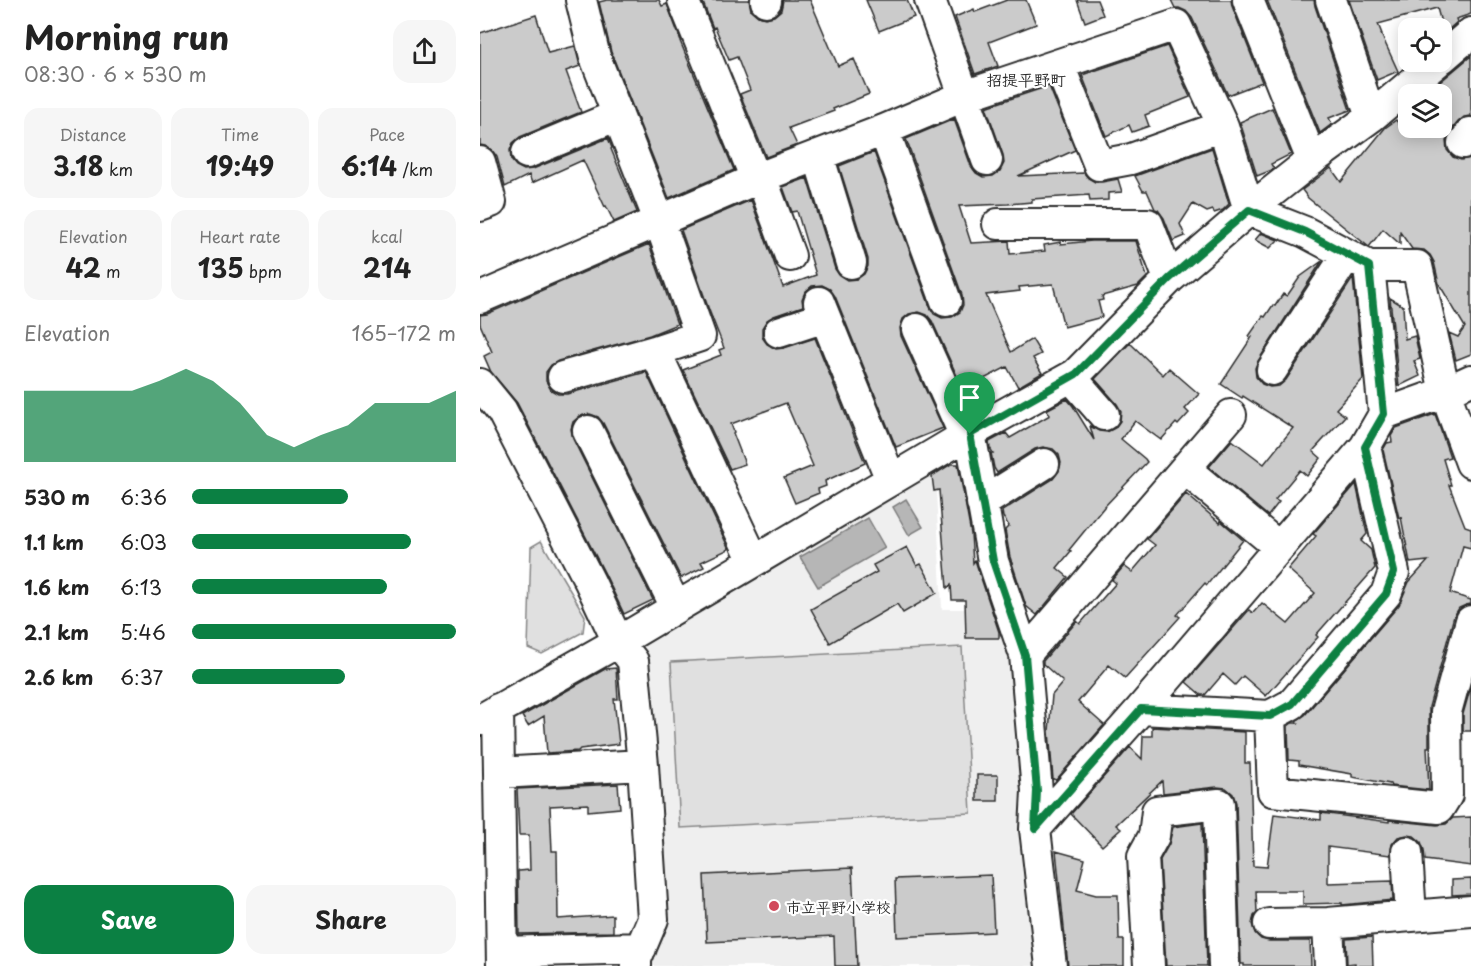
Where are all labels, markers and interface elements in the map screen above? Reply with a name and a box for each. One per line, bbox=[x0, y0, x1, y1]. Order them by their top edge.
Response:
text: Morning run bbox=[24, 11, 229, 61]
map controls bbox=[1398, 18, 1452, 138]
button: locate bbox=[1398, 18, 1452, 72]
button: share bbox=[393, 20, 456, 83]
text: 08:30 · 6 × 530 m bbox=[24, 59, 207, 89]
district label: 招提平野町 bbox=[986, 67, 1066, 91]
button: layers bbox=[1398, 84, 1452, 138]
text: Distance bbox=[59, 122, 127, 146]
text: Time bbox=[221, 122, 259, 146]
text: Pace bbox=[369, 122, 405, 146]
text: 3.18 bbox=[53, 146, 104, 185]
text: 19:49 bbox=[206, 146, 274, 185]
text: 6:14 bbox=[341, 146, 397, 185]
text: km bbox=[104, 157, 133, 181]
text: /km bbox=[397, 157, 433, 181]
text: Elevation bbox=[58, 224, 128, 248]
text: Heart rate bbox=[200, 224, 280, 248]
text: kcal bbox=[371, 224, 403, 248]
text: 42 bbox=[65, 248, 101, 287]
text: 135 bbox=[198, 248, 244, 287]
text: 214 bbox=[363, 248, 411, 287]
text: m bbox=[101, 259, 121, 283]
text: bpm bbox=[244, 259, 282, 283]
text: Elevation bbox=[24, 318, 110, 348]
text: 165–172 m bbox=[351, 318, 456, 348]
pin bbox=[944, 372, 995, 434]
icon: arrive bbox=[953, 381, 986, 414]
text: 530 m bbox=[24, 482, 90, 512]
text: 6:36 bbox=[120, 482, 167, 512]
text: 1.1 km bbox=[24, 527, 84, 557]
text: 6:03 bbox=[120, 527, 167, 557]
text: 1.6 km bbox=[24, 572, 89, 602]
text: 6:13 bbox=[120, 572, 162, 602]
text: 2.1 km bbox=[24, 617, 89, 647]
text: 5:46 bbox=[120, 617, 166, 647]
text: 2.6 km bbox=[24, 662, 93, 692]
text: 6:37 bbox=[120, 662, 163, 692]
button: Save bbox=[24, 885, 234, 954]
button: Share bbox=[246, 885, 456, 954]
place label: 市立平野小学校 bbox=[786, 895, 891, 918]
marker: 市立平野小学校 bbox=[767, 899, 781, 913]

